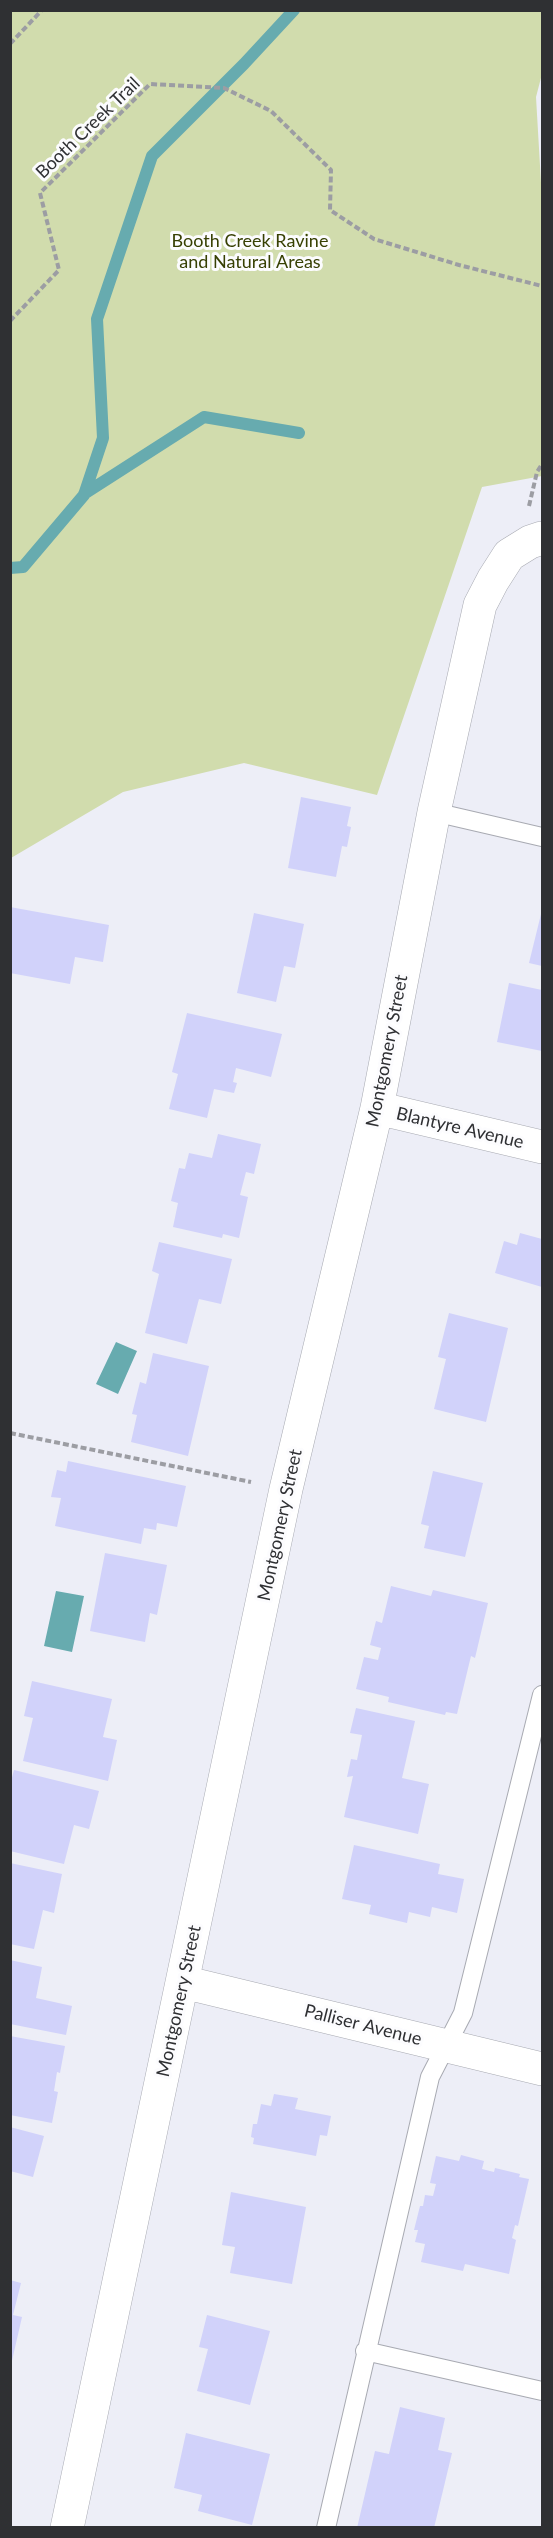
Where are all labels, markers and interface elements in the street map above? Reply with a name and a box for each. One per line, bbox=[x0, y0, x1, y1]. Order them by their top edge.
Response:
street label: Booth Creek Trail bbox=[31, 73, 145, 183]
park label: Booth Creek Ravine and Natural Areas bbox=[172, 230, 328, 272]
street label: Montgomery Street bbox=[362, 973, 412, 1129]
street label: Blantyre Avenue bbox=[394, 1103, 526, 1153]
street label: Montgomery Street bbox=[253, 1447, 307, 1603]
street label: Montgomery Street bbox=[152, 1923, 206, 2079]
street label: Palliser Avenue bbox=[302, 2000, 424, 2050]

